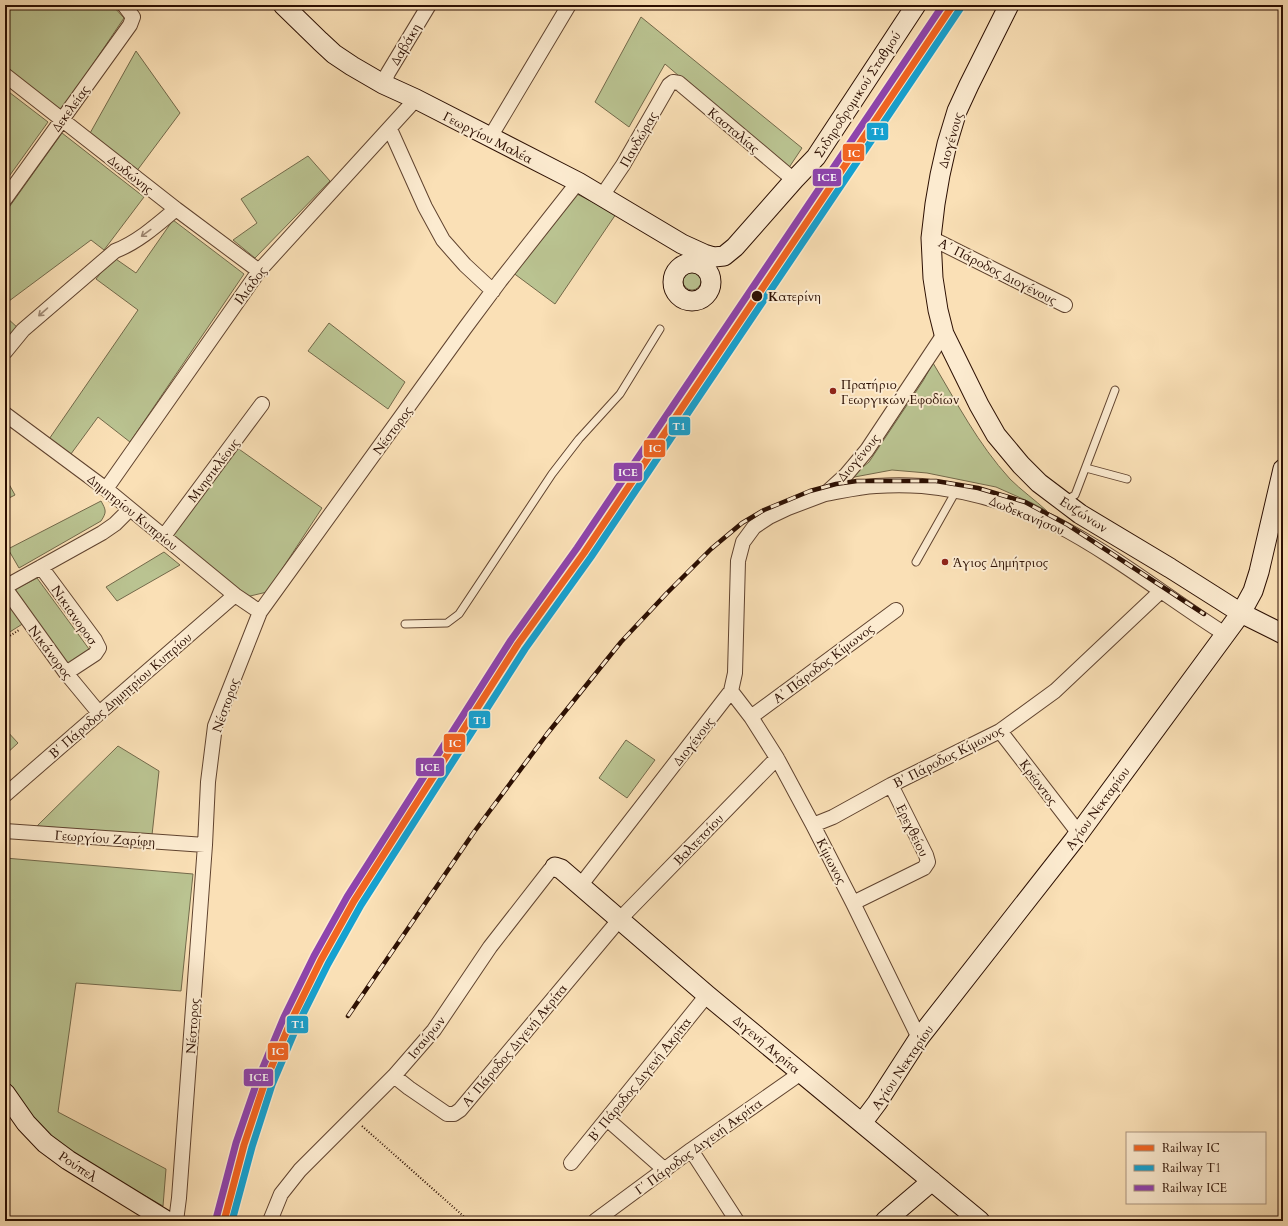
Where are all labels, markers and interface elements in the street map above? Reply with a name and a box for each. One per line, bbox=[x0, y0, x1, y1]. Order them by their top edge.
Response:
street label: Δαβάκη bbox=[386, 20, 425, 69]
street label: Σιδηροδρομικού Σταθμού bbox=[810, 28, 906, 161]
street label: Δεκελείας bbox=[48, 81, 94, 136]
street label: Κασταλίας bbox=[704, 104, 764, 158]
street label: Γεωργίου Μαλέα bbox=[440, 108, 535, 168]
street label: Πανδώρας bbox=[616, 108, 662, 171]
street label: Διογένους bbox=[934, 110, 968, 170]
line badge: T1 bbox=[866, 122, 889, 141]
text: T1 bbox=[871, 124, 885, 139]
line badge: IC bbox=[842, 143, 865, 162]
text: IC bbox=[848, 146, 861, 161]
street label: Δωδώνης bbox=[104, 151, 157, 199]
line badge: ICE bbox=[812, 168, 842, 187]
text: ICE bbox=[817, 170, 837, 185]
one-way arrow bbox=[140, 229, 151, 237]
street label: Α΄ Πάροδος Διογένους bbox=[935, 234, 1060, 310]
street label: Ιλιάδος bbox=[231, 262, 271, 308]
place label: Κατερίνη bbox=[768, 288, 821, 306]
marker: Κατερίνη bbox=[750, 289, 764, 303]
one-way arrow bbox=[38, 308, 49, 317]
place label: Πρατήριο Γεωργικών Εφοδίων bbox=[841, 376, 959, 409]
marker: Πρατήριο Γεωργικών Εφοδίων bbox=[828, 386, 838, 396]
street label: Νέστορος bbox=[369, 402, 417, 459]
line badge: T1 bbox=[668, 416, 691, 436]
text: T1 bbox=[672, 419, 686, 434]
street label: Διογένους bbox=[833, 429, 884, 486]
street label: Μνησικλέους bbox=[184, 435, 244, 506]
line badge: IC bbox=[643, 439, 666, 458]
text: IC bbox=[649, 441, 662, 456]
line badge: ICE bbox=[613, 462, 643, 482]
text: ICE bbox=[618, 465, 638, 480]
street label: Δημητρίου Κυπρίου bbox=[83, 471, 182, 555]
street label: Δωδεκανήσου bbox=[986, 492, 1067, 540]
street label: Ευζώνων bbox=[1056, 493, 1111, 537]
place label: Άγιος Δημήτριος bbox=[953, 554, 1049, 572]
marker: Άγιος Δημήτριος bbox=[940, 557, 950, 567]
street label: Νικιανοροσ bbox=[47, 582, 102, 649]
street label: Α΄ Πάροδος Κίμωνος bbox=[769, 620, 878, 708]
street label: Νικάνορος bbox=[24, 622, 77, 684]
street label: Β΄ Πάροδος Δημητρίου Κυπρίου bbox=[45, 629, 196, 763]
street label: Νέστορος bbox=[208, 675, 244, 735]
line badge: T1 bbox=[468, 710, 491, 729]
text: T1 bbox=[473, 713, 487, 728]
street label: Διογένους bbox=[669, 713, 719, 770]
street label: Β΄ Πάροδος Κίμωνος bbox=[890, 721, 1007, 793]
line badge: IC bbox=[443, 733, 466, 753]
text: IC bbox=[449, 736, 462, 751]
street label: Κρέοντος bbox=[1015, 756, 1062, 810]
line badge: ICE bbox=[415, 757, 445, 777]
text: ICE bbox=[420, 760, 440, 775]
street label: Αγίου Νεκταρίου bbox=[1061, 763, 1134, 854]
street label: Ερεχθείου bbox=[892, 801, 933, 860]
street label: Βαλτετσίου bbox=[670, 810, 728, 869]
street label: Γεωργίου Ζαρίφη bbox=[54, 827, 156, 851]
street label: Κίμωνος bbox=[812, 835, 851, 888]
street label: Α΄ Πάροδος Διγενή Ακρίτα bbox=[458, 980, 572, 1111]
street label: Νέστορος bbox=[182, 997, 204, 1055]
street label: Διγενή Ακρίτα bbox=[729, 1011, 804, 1078]
street label: Ισαύρων bbox=[404, 1012, 450, 1063]
street label: Β΄ Πάροδος Διγενή Ακρίτα bbox=[584, 1014, 696, 1145]
line badge: T1 bbox=[286, 1015, 309, 1034]
text: T1 bbox=[291, 1017, 305, 1032]
street label: Αγίου Νεκταρίου bbox=[868, 1021, 938, 1114]
line badge: IC bbox=[267, 1042, 289, 1061]
text: IC bbox=[272, 1044, 285, 1059]
line badge: ICE bbox=[243, 1068, 274, 1087]
text: ICE bbox=[249, 1070, 269, 1085]
street label: Γ΄ Πάροδος Διγενή Ακρίτα bbox=[631, 1094, 766, 1199]
legend bbox=[1126, 1132, 1266, 1204]
text: Railway IC bbox=[1162, 1140, 1220, 1156]
street label: Ρούπελ bbox=[55, 1147, 101, 1187]
text: Railway T1 bbox=[1162, 1160, 1221, 1176]
text: Railway ICE bbox=[1162, 1180, 1227, 1196]

